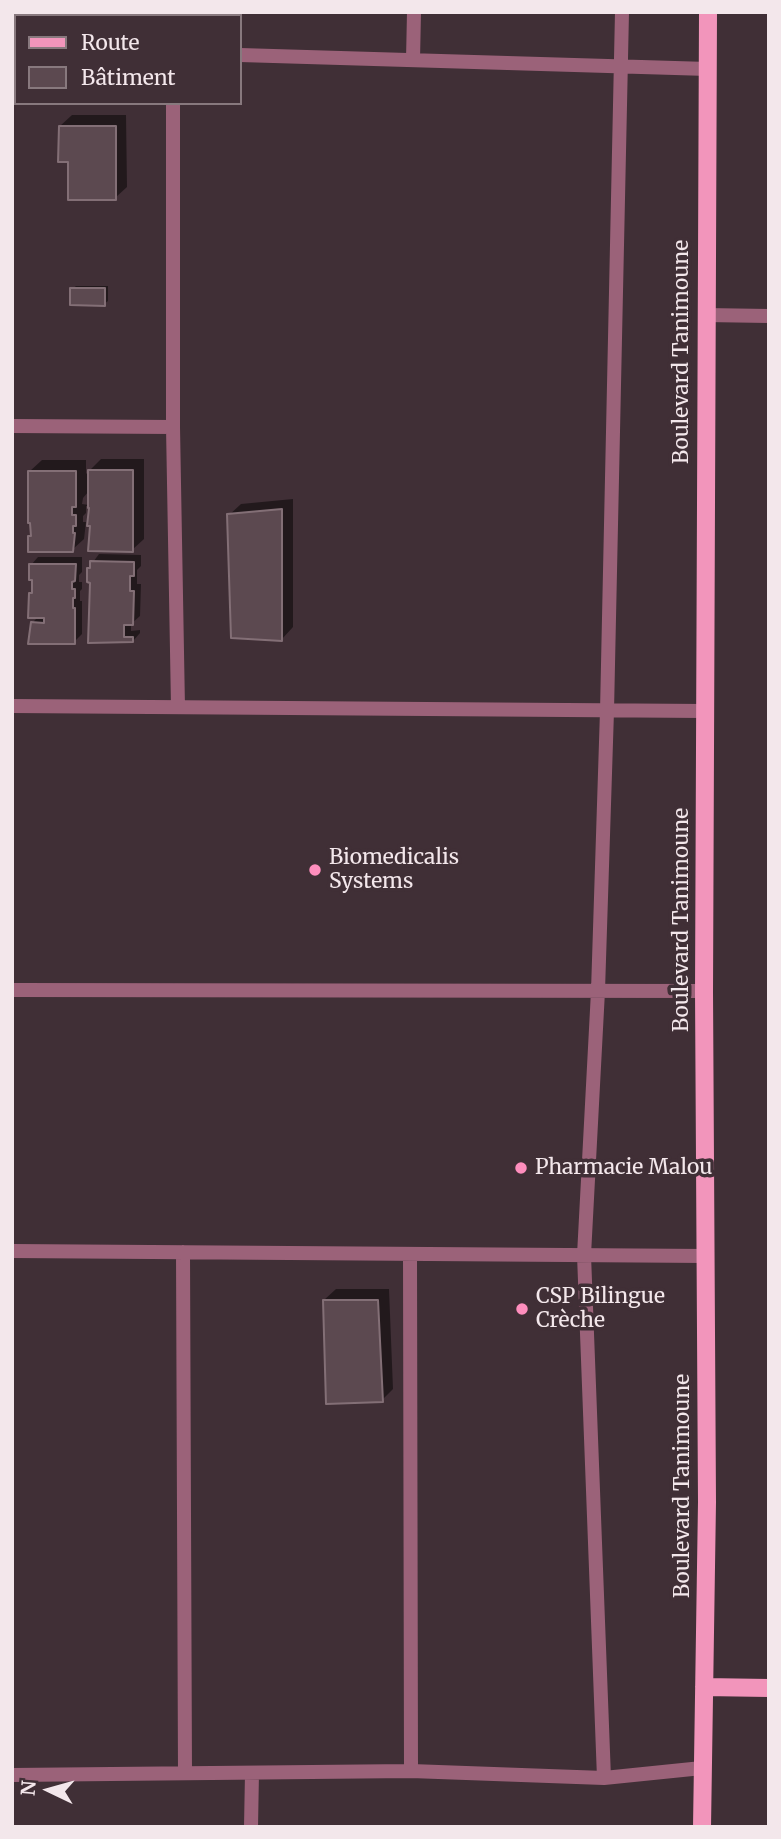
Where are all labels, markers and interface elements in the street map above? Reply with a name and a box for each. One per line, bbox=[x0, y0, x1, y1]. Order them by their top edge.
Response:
legend bbox=[14, 14, 242, 105]
text: Route bbox=[81, 29, 139, 56]
text: Bâtiment bbox=[81, 64, 175, 91]
street label: Boulevard Tanimoune bbox=[669, 240, 695, 464]
street label: Boulevard Tanimoune bbox=[669, 808, 695, 1032]
place label: Biomedicalis Systems bbox=[329, 845, 459, 895]
marker: Biomedicalis Systems bbox=[307, 862, 323, 878]
place label: Pharmacie Malou bbox=[535, 1155, 712, 1181]
marker: Pharmacie Malou bbox=[513, 1160, 529, 1176]
place label: CSP Bilingue Crèche bbox=[536, 1284, 665, 1334]
marker: CSP Bilingue Crèche bbox=[514, 1301, 530, 1317]
street label: Boulevard Tanimoune bbox=[670, 1374, 696, 1598]
north arrow bbox=[14, 1755, 84, 1825]
text: N bbox=[15, 1780, 41, 1797]

